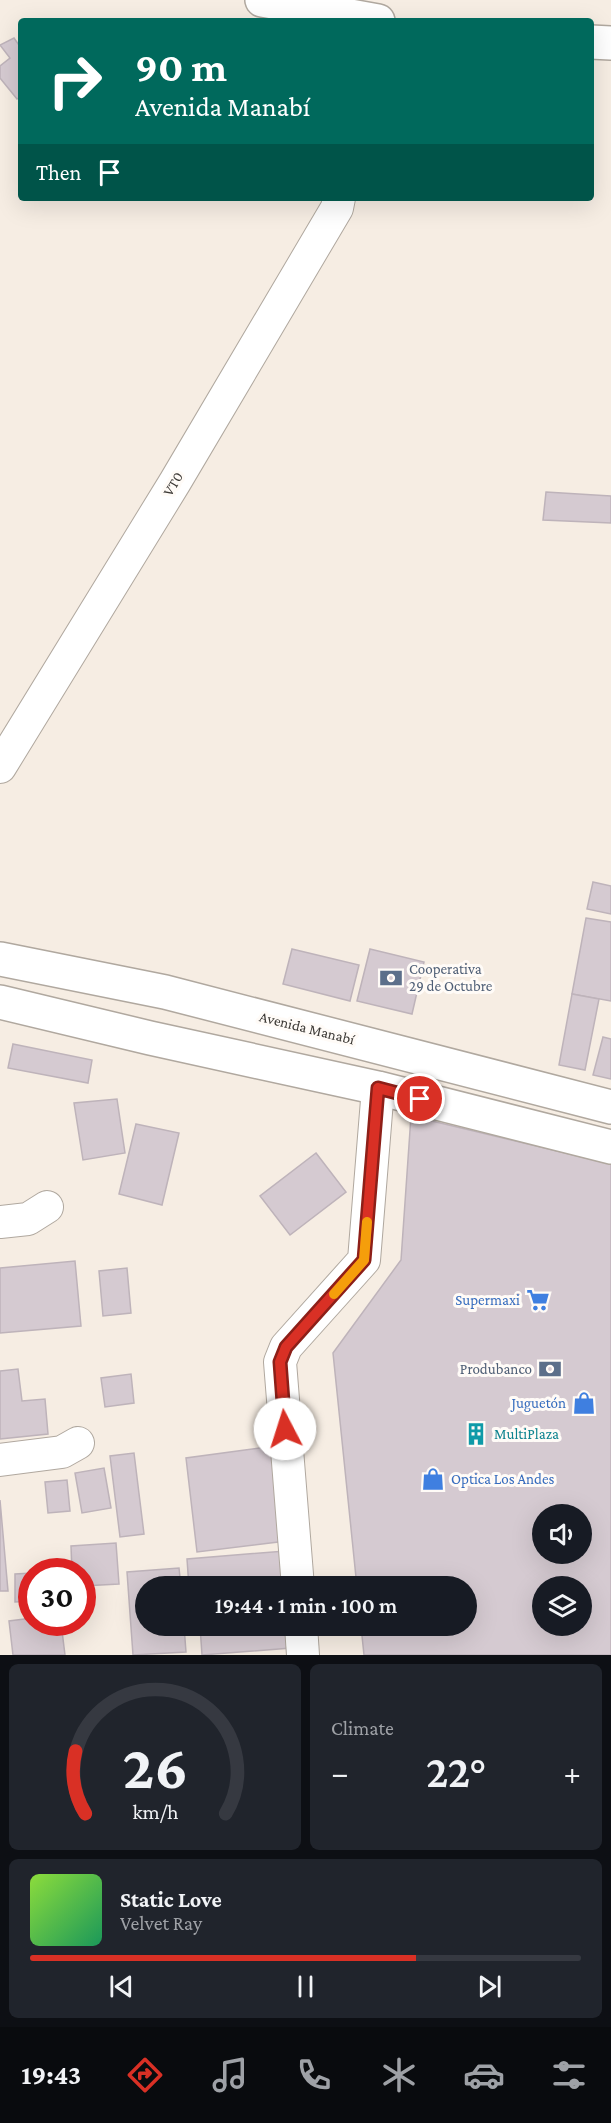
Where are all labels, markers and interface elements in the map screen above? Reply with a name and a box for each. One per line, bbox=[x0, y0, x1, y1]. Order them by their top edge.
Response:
icon: right bbox=[36, 42, 114, 120]
text: 90 m bbox=[135, 43, 227, 90]
text: Avenida Manabí bbox=[135, 92, 310, 122]
icon: arrive bbox=[93, 156, 126, 189]
text: Then bbox=[36, 160, 81, 185]
street label: VT0 bbox=[160, 469, 186, 499]
place label: Cooperativa 29 de Octubre bbox=[409, 961, 493, 994]
bank icon: Cooperativa 29 de Octubre bbox=[378, 965, 404, 991]
street label: Avenida Manabí bbox=[258, 1008, 357, 1048]
pin bbox=[394, 1073, 445, 1124]
icon: arrive bbox=[403, 1082, 436, 1115]
supermarket icon: Supermaxi bbox=[525, 1287, 551, 1313]
place label: Supermaxi bbox=[455, 1292, 520, 1309]
bank icon: Produbanco bbox=[537, 1356, 563, 1382]
place label: Produbanco bbox=[460, 1361, 532, 1377]
shop icon: Juguetón bbox=[571, 1390, 597, 1416]
place label: Juguetón bbox=[509, 1395, 566, 1412]
position arrow bbox=[253, 1397, 317, 1461]
building icon: MultiPlaza bbox=[463, 1421, 489, 1447]
place label: MultiPlaza bbox=[494, 1426, 559, 1442]
shop icon: Optica Los Andes bbox=[420, 1466, 446, 1492]
place label: Optica Los Andes bbox=[451, 1471, 554, 1488]
map controls bbox=[532, 1504, 592, 1636]
button: sound bbox=[532, 1504, 592, 1564]
speed limit sign: 30 bbox=[18, 1558, 96, 1636]
button: layers bbox=[532, 1576, 592, 1636]
text: 19:44 · 1 min · 100 m bbox=[215, 1593, 397, 1618]
text: Climate bbox=[331, 1717, 394, 1739]
text: 26 bbox=[122, 1732, 188, 1801]
text: 22° bbox=[426, 1747, 486, 1797]
text: − bbox=[331, 1754, 348, 1791]
text: + bbox=[564, 1754, 581, 1791]
text: km/h bbox=[132, 1800, 179, 1824]
text: Static Love bbox=[120, 1887, 222, 1912]
text: Velvet Ray bbox=[120, 1912, 202, 1934]
icon: previous bbox=[105, 1970, 138, 2003]
icon: pause bbox=[289, 1970, 322, 2003]
icon: next bbox=[473, 1970, 506, 2003]
icon: directions bbox=[124, 2054, 166, 2096]
icon: music bbox=[209, 2054, 251, 2096]
icon: phone bbox=[293, 2054, 335, 2096]
icon: climate bbox=[378, 2054, 420, 2096]
icon: car bbox=[463, 2054, 505, 2096]
icon: filters bbox=[548, 2054, 590, 2096]
text: 19:43 bbox=[21, 2060, 81, 2090]

